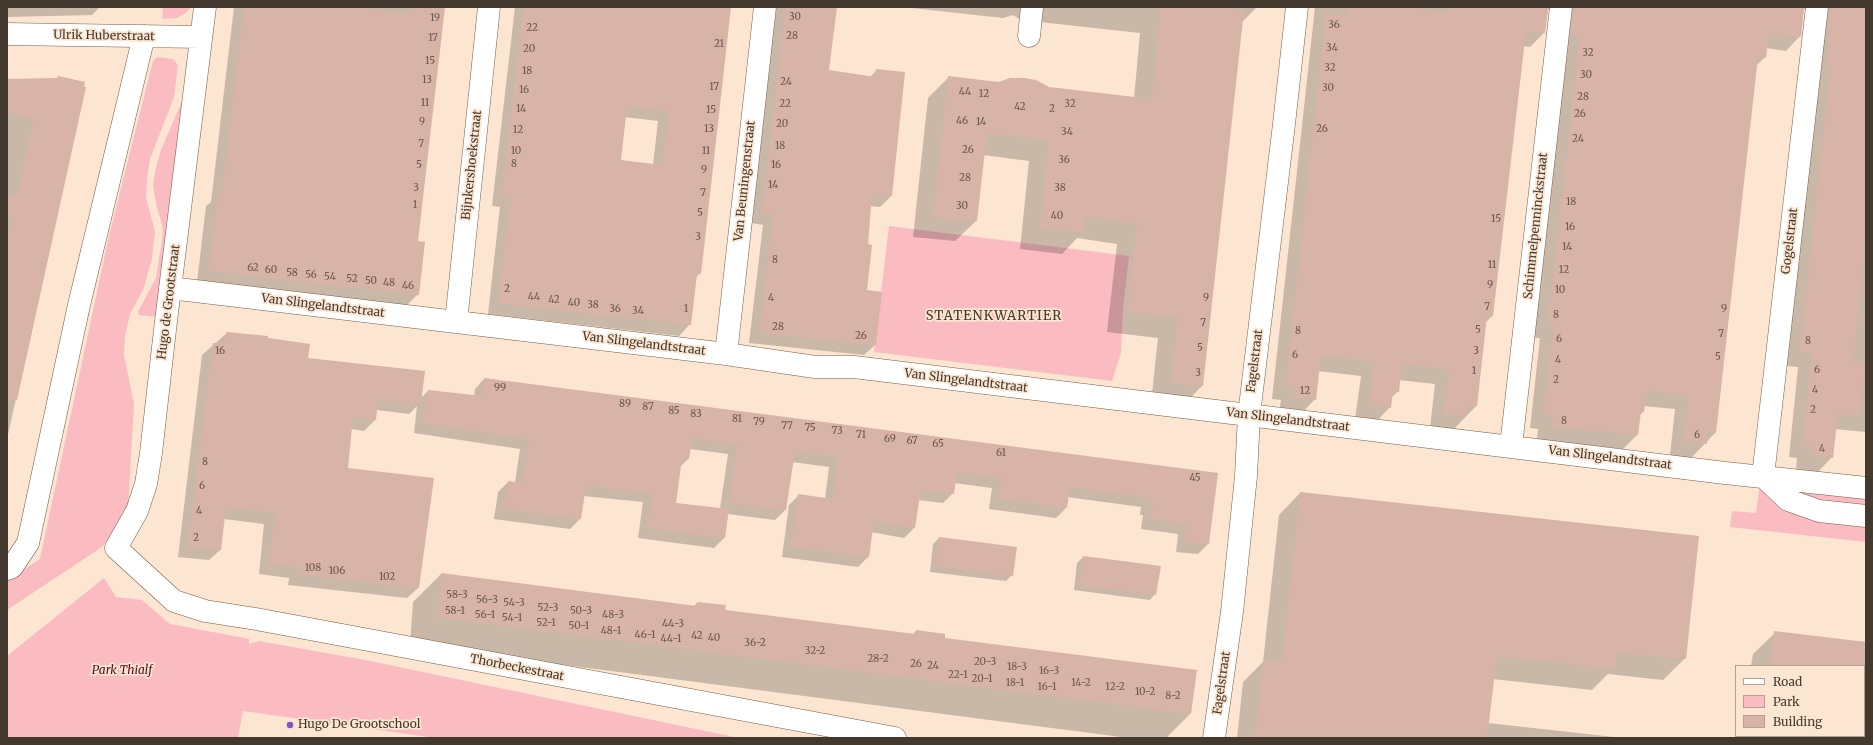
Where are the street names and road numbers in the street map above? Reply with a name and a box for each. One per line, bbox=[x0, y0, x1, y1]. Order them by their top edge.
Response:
street label: Ulrik Huberstraat bbox=[53, 28, 155, 44]
street label: Bijnkershoekstraat bbox=[459, 109, 485, 221]
street label: Van Beuningenstraat bbox=[732, 120, 758, 242]
street label: Schimmelpenninckstraat bbox=[1521, 152, 1551, 300]
street label: Gogelstraat bbox=[1779, 207, 1801, 275]
street label: Hugo de Grootstraat bbox=[155, 243, 183, 361]
street label: Van Slingelandtstraat bbox=[261, 291, 385, 321]
street label: Fagelstraat bbox=[1244, 328, 1266, 394]
street label: Van Slingelandtstraat bbox=[582, 329, 706, 359]
street label: Van Slingelandtstraat bbox=[904, 366, 1028, 396]
street label: Van Slingelandtstraat bbox=[1226, 405, 1350, 435]
street label: Van Slingelandtstraat bbox=[1548, 443, 1672, 473]
street label: Fagelstraat bbox=[1210, 650, 1234, 716]
street label: Thorbeckestraat bbox=[469, 652, 565, 684]

